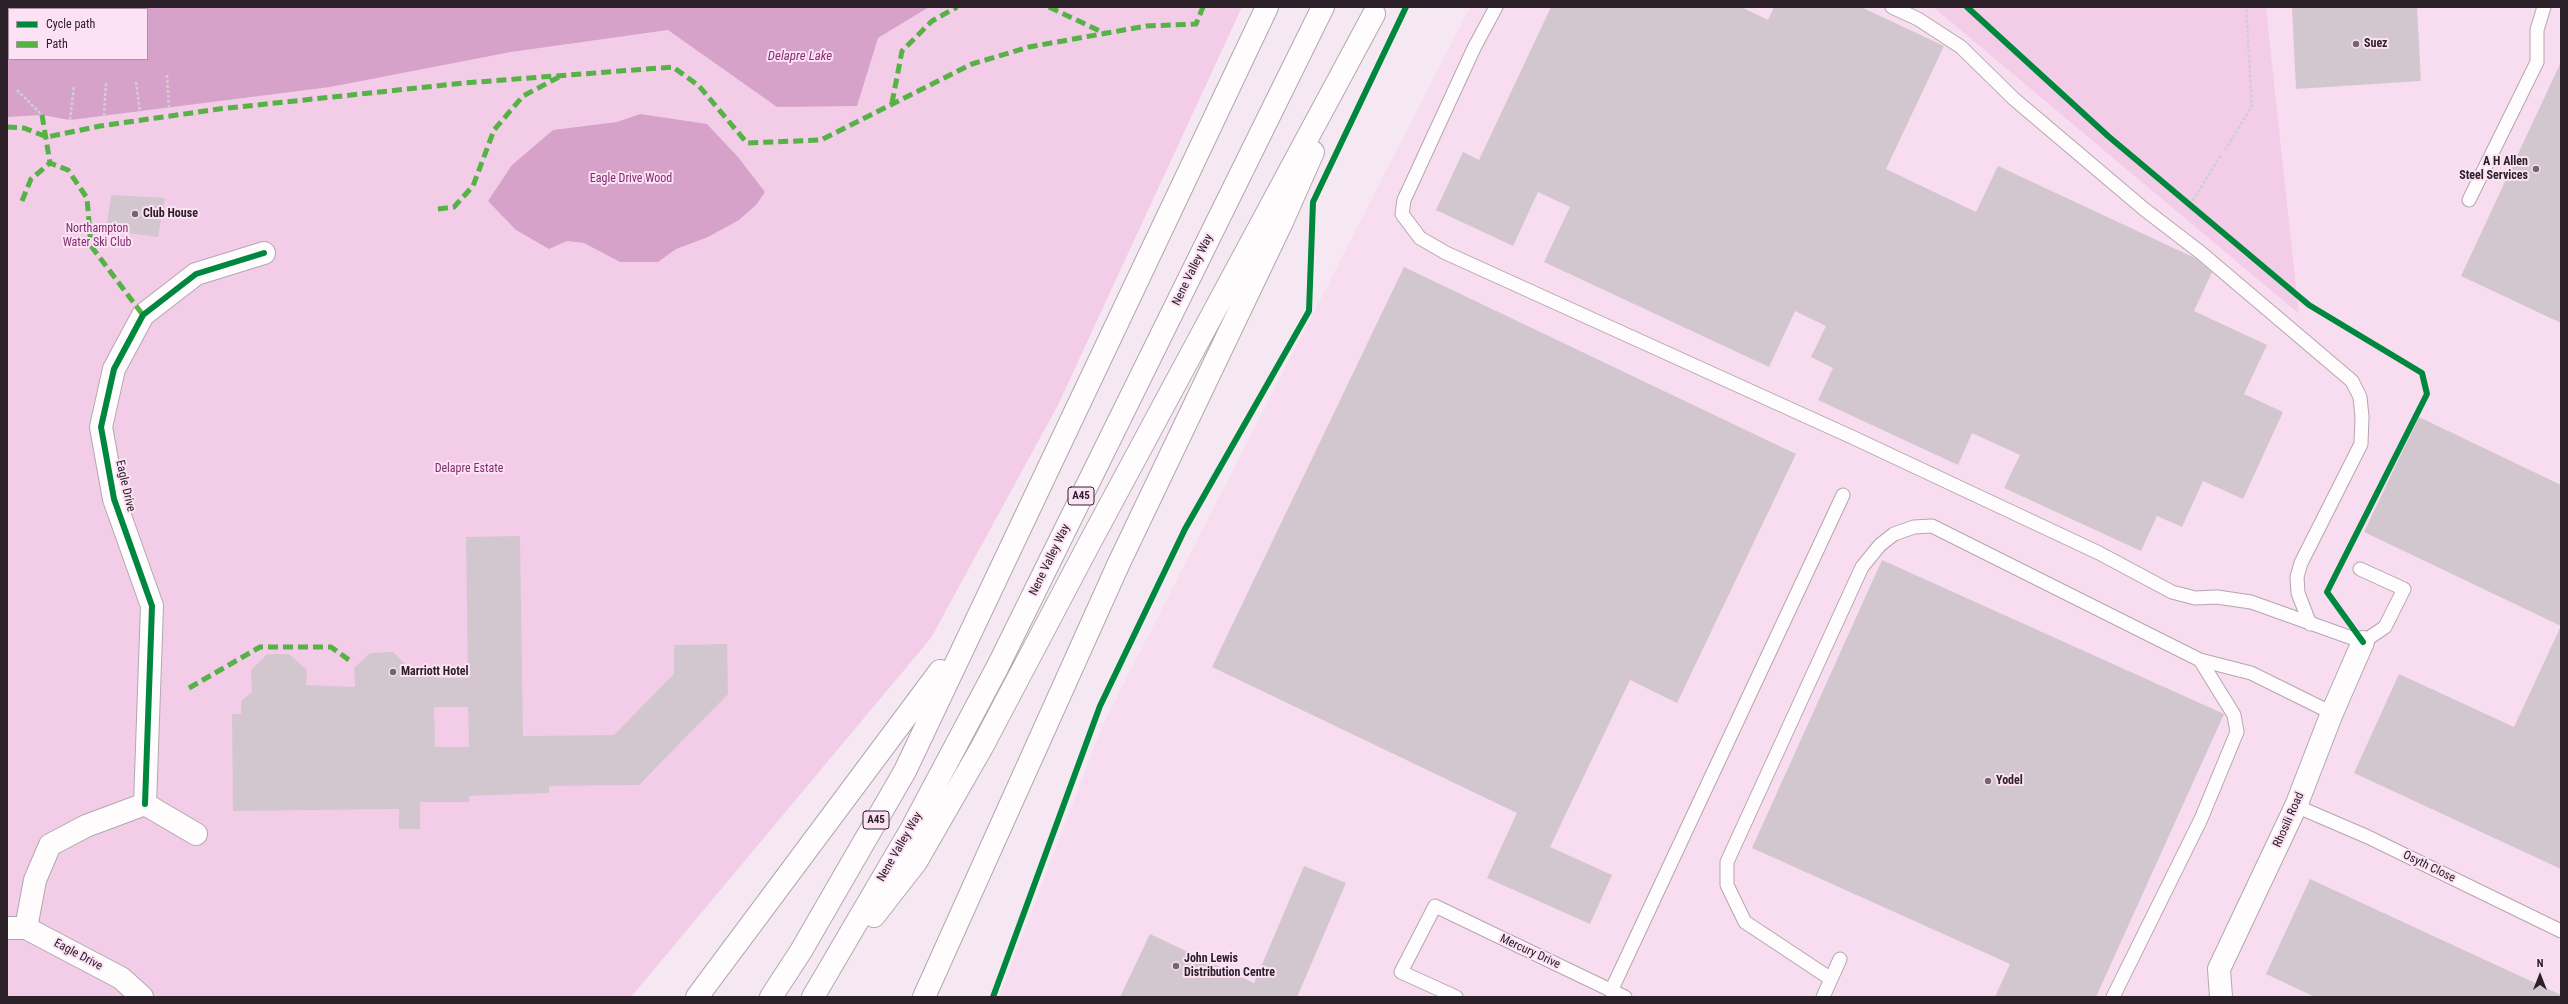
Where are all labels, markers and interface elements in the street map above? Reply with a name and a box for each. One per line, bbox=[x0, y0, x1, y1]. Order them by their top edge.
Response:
legend bbox=[8, 8, 148, 60]
text: Cycle path bbox=[46, 17, 95, 31]
text: Path bbox=[46, 37, 68, 51]
place label: Suez bbox=[2364, 37, 2388, 51]
marker: Suez bbox=[2351, 39, 2361, 49]
water label: Delapre Lake bbox=[768, 49, 832, 65]
place label: A H Allen Steel Services bbox=[2459, 155, 2528, 183]
marker: A H Allen Steel Services bbox=[2531, 164, 2541, 174]
park label: Eagle Drive Wood bbox=[590, 172, 672, 186]
place label: Club House bbox=[143, 207, 198, 221]
marker: Club House bbox=[130, 209, 140, 219]
park label: Northampton Water Ski Club bbox=[63, 222, 131, 250]
street label: Nene Valley Way bbox=[1169, 232, 1217, 308]
street label: Eagle Drive bbox=[112, 459, 138, 513]
park label: Delapre Estate bbox=[435, 462, 503, 476]
road number: A45 bbox=[1068, 487, 1094, 505]
street label: Nene Valley Way bbox=[1026, 522, 1074, 598]
place label: Marriott Hotel bbox=[401, 665, 469, 679]
marker: Marriott Hotel bbox=[388, 667, 398, 677]
place label: Yodel bbox=[1996, 774, 2023, 788]
marker: Yodel bbox=[1983, 776, 1993, 786]
street label: Rhosili Road bbox=[2270, 790, 2308, 850]
street label: Nene Valley Way bbox=[874, 810, 926, 884]
road number: A45 bbox=[863, 811, 889, 829]
street label: Osyth Close bbox=[2400, 848, 2458, 886]
street label: Mercury Drive bbox=[1497, 932, 1563, 972]
street label: Eagle Drive bbox=[51, 936, 105, 974]
place label: John Lewis Distribution Centre bbox=[1184, 952, 1275, 980]
north arrow bbox=[2520, 956, 2560, 996]
text: N bbox=[2537, 957, 2543, 970]
marker: John Lewis Distribution Centre bbox=[1171, 961, 1181, 971]

